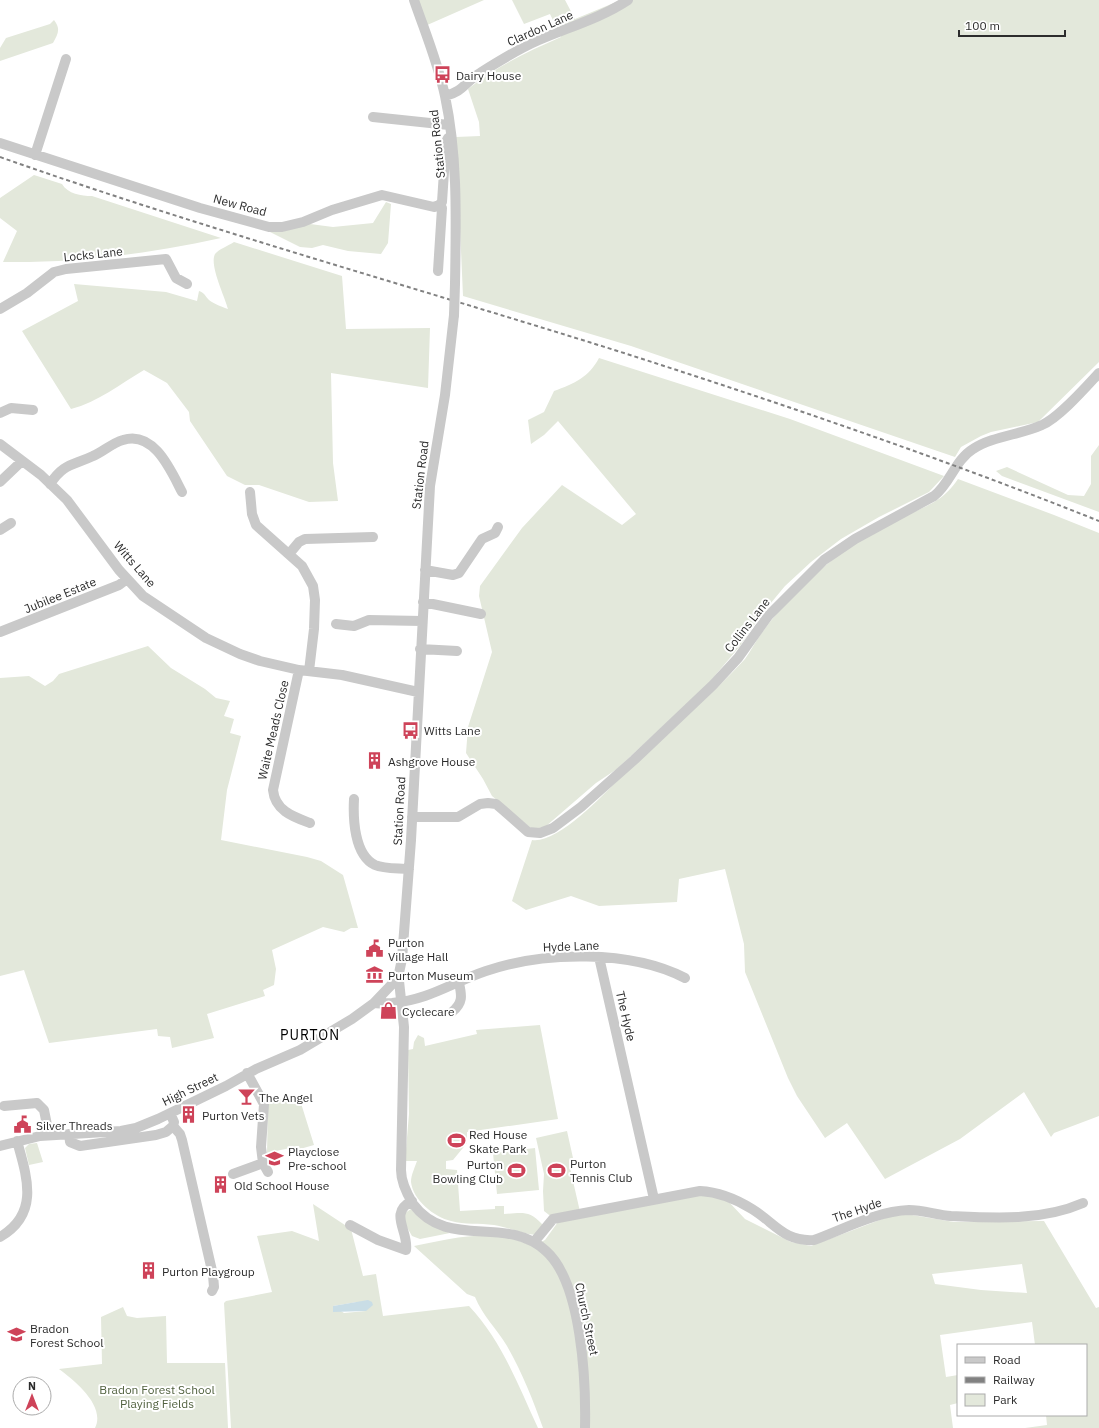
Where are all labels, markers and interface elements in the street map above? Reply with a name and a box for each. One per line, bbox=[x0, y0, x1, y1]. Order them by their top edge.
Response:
street label: Clardon Lane bbox=[505, 7, 576, 49]
scale bar bbox=[959, 12, 1065, 38]
text: 100 m bbox=[965, 18, 1000, 33]
bus stop icon: Dairy House bbox=[433, 65, 453, 85]
place label: Dairy House bbox=[456, 68, 522, 83]
street label: Station Road bbox=[426, 109, 448, 179]
street label: New Road bbox=[212, 191, 268, 219]
street label: Locks Lane bbox=[63, 243, 124, 265]
street label: Station Road bbox=[408, 440, 432, 510]
street label: Witts Lane bbox=[111, 538, 159, 591]
street label: Jubilee Estate bbox=[22, 574, 99, 616]
street label: Collins Lane bbox=[721, 594, 773, 655]
street label: Waite Meads Close bbox=[254, 678, 292, 781]
bus stop icon: Witts Lane bbox=[401, 720, 421, 740]
place label: Witts Lane bbox=[424, 723, 481, 738]
building icon: Ashgrove House bbox=[365, 751, 385, 771]
place label: Ashgrove House bbox=[388, 754, 476, 769]
street label: Station Road bbox=[390, 776, 408, 846]
place label: Purton Village Hall bbox=[388, 935, 448, 964]
street label: Hyde Lane bbox=[542, 938, 600, 954]
public building icon: Purton Village Hall bbox=[365, 939, 385, 959]
museum icon: Purton Museum bbox=[365, 965, 385, 985]
place label: Purton Museum bbox=[388, 968, 473, 983]
street label: The Hyde bbox=[613, 989, 639, 1043]
shop icon: Cyclecare bbox=[379, 1001, 399, 1021]
place label: Cyclecare bbox=[402, 1004, 455, 1019]
district label: PURTON bbox=[280, 1026, 340, 1044]
street label: High Street bbox=[160, 1069, 220, 1109]
bar icon: The Angel bbox=[236, 1087, 256, 1107]
place label: The Angel bbox=[259, 1090, 313, 1105]
building icon: Purton Vets bbox=[179, 1105, 199, 1125]
place label: Purton Vets bbox=[202, 1108, 265, 1123]
public building icon: Silver Threads bbox=[13, 1115, 33, 1135]
place label: Silver Threads bbox=[36, 1118, 113, 1133]
place label: Red House Skate Park bbox=[469, 1127, 528, 1156]
sports icon: Red House Skate Park bbox=[446, 1131, 466, 1151]
place label: Playclose Pre-school bbox=[288, 1144, 346, 1173]
school or university icon: Playclose Pre-school bbox=[265, 1148, 285, 1168]
place label: Purton Tennis Club bbox=[570, 1156, 633, 1185]
place label: Purton Bowling Club bbox=[433, 1157, 503, 1186]
sports icon: Purton Tennis Club bbox=[547, 1160, 567, 1180]
sports icon: Purton Bowling Club bbox=[506, 1161, 526, 1181]
building icon: Old School House bbox=[211, 1175, 231, 1195]
place label: Old School House bbox=[234, 1178, 330, 1193]
street label: The Hyde bbox=[830, 1194, 884, 1225]
building icon: Purton Playgroup bbox=[139, 1261, 159, 1281]
place label: Purton Playgroup bbox=[162, 1264, 255, 1279]
street label: Church Street bbox=[572, 1281, 602, 1357]
place label: Bradon Forest School bbox=[30, 1321, 103, 1350]
school or university icon: Bradon Forest School bbox=[7, 1325, 27, 1345]
legend bbox=[957, 1344, 1087, 1416]
text: Road bbox=[993, 1352, 1021, 1367]
text: Railway bbox=[993, 1372, 1035, 1387]
north arrow bbox=[12, 1376, 52, 1416]
text: N bbox=[28, 1379, 36, 1393]
park label: Bradon Forest School Playing Fields bbox=[99, 1382, 215, 1411]
text: Park bbox=[993, 1392, 1018, 1407]

